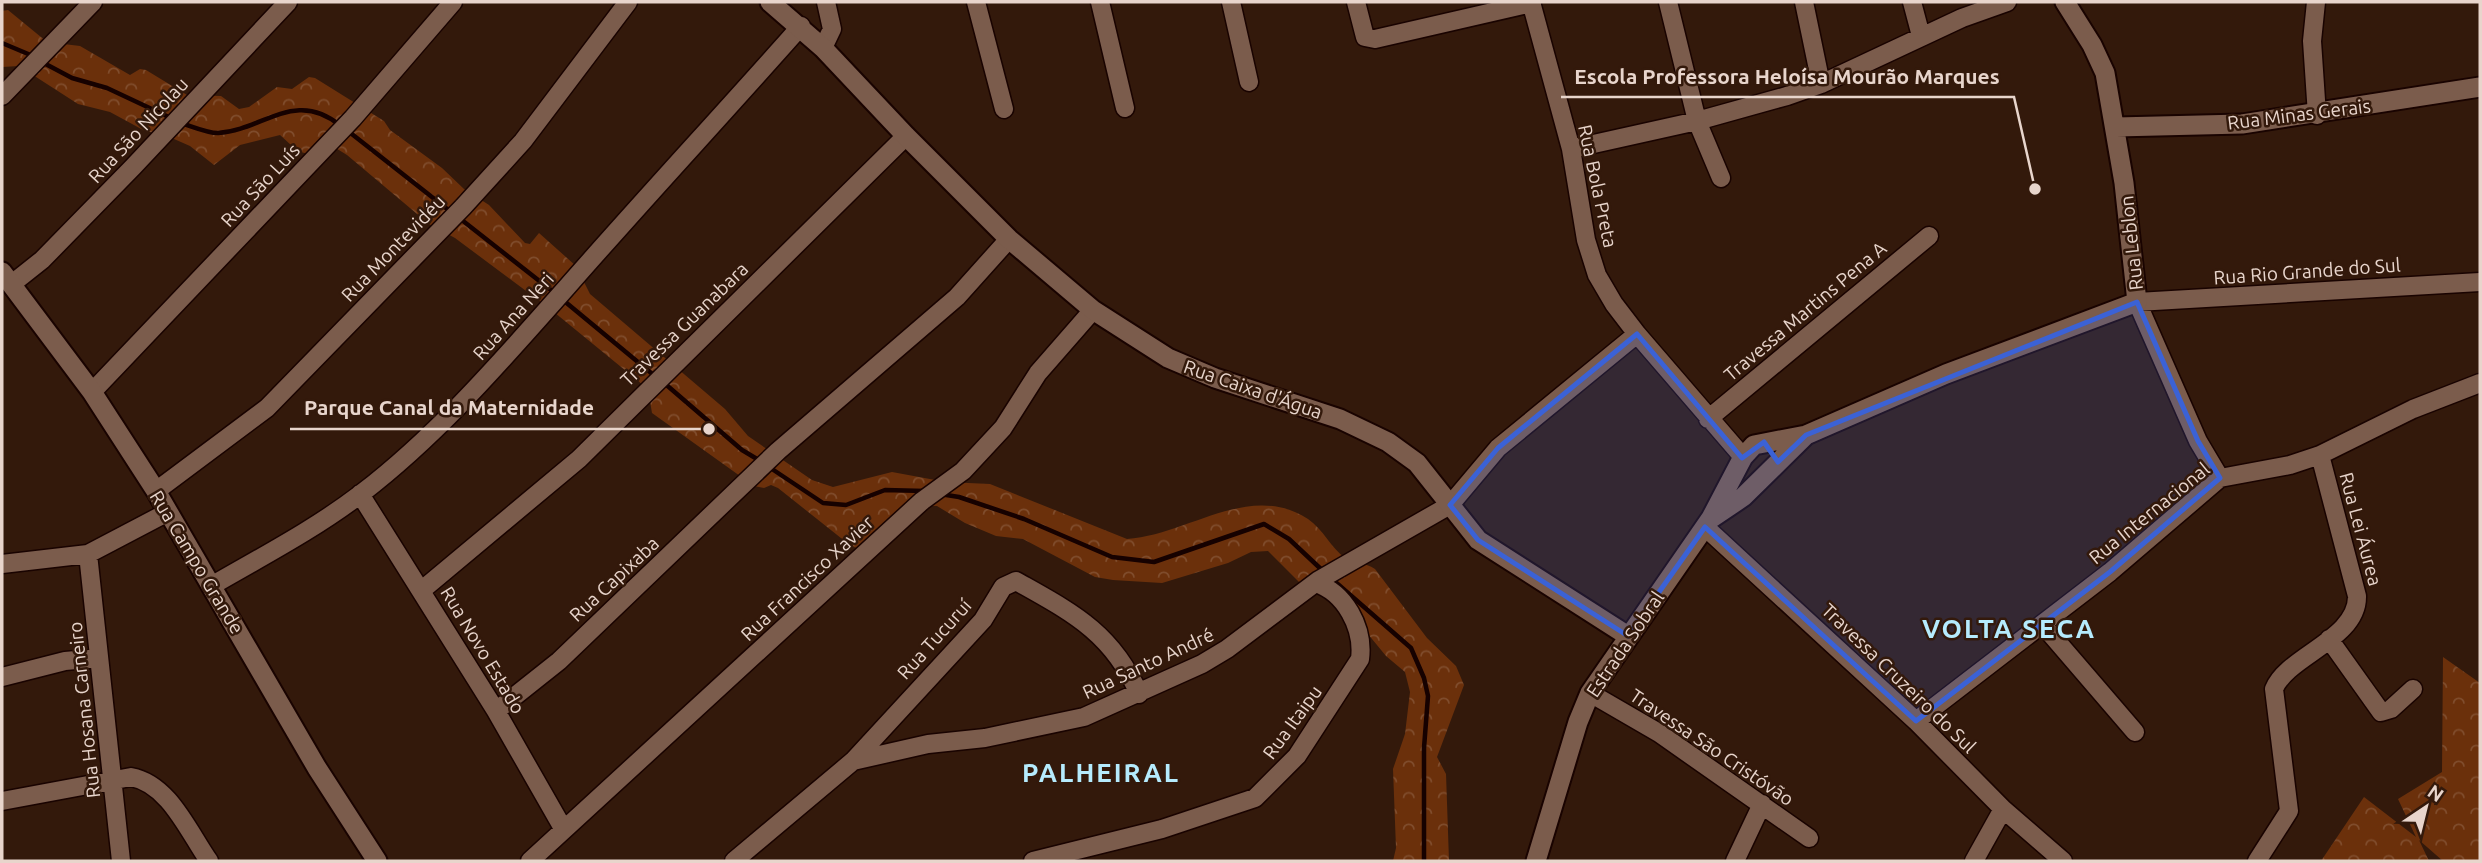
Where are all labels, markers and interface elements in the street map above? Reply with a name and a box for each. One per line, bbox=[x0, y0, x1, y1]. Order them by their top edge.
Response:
callout: Escola Professora Heloísa Mourão Marques bbox=[1561, 55, 2014, 97]
text: Escola Professora Heloísa Mourão Marques bbox=[1574, 64, 2000, 88]
street label: Rua São Nicolau bbox=[84, 73, 192, 187]
street label: Rua Minas Gerais bbox=[2226, 94, 2372, 134]
street label: Rua Bola Preta bbox=[1574, 122, 1622, 250]
street label: Rua São Luís bbox=[216, 139, 304, 231]
street label: Rua Montevidéu bbox=[337, 190, 449, 306]
street label: Rua Leblon bbox=[2115, 195, 2147, 291]
street label: Travessa Martins Pena A bbox=[1719, 236, 1891, 385]
street label: Rua Rio Grande do Sul bbox=[2213, 253, 2401, 289]
street label: Travessa Guanabara bbox=[616, 257, 752, 391]
street label: Rua Ana Neri bbox=[468, 268, 558, 364]
street label: Rua Caixa d'Água bbox=[1181, 355, 1325, 423]
callout: Parque Canal da Maternidade bbox=[290, 387, 608, 429]
text: Parque Canal da Maternidade bbox=[304, 395, 594, 419]
street label: Rua Internacional bbox=[2084, 458, 2214, 568]
street label: Rua Lei Áurea bbox=[2335, 470, 2387, 588]
street label: Rua Campo Grande bbox=[146, 486, 248, 638]
street label: Rua Francisco Xavier bbox=[736, 511, 878, 645]
street label: Rua Capixaba bbox=[565, 532, 663, 626]
street label: Rua Novo Estado bbox=[436, 582, 530, 718]
street label: Estrada Sobral bbox=[1582, 587, 1668, 701]
street label: Rua Tucuruí bbox=[892, 594, 976, 684]
street label: Travessa Cruzeiro do Sul bbox=[1817, 599, 1981, 757]
district label: VOLTA SECA bbox=[1922, 614, 2096, 643]
street label: Rua Hosana Carneiro bbox=[64, 621, 104, 799]
street label: Rua Santo André bbox=[1079, 623, 1217, 703]
street label: Rua Itaipu bbox=[1258, 681, 1326, 763]
street label: Travessa São Cristóvão bbox=[1626, 684, 1798, 810]
district label: PALHEIRAL bbox=[1022, 758, 1180, 787]
north arrow bbox=[2391, 772, 2461, 842]
text: N bbox=[2424, 780, 2448, 806]

